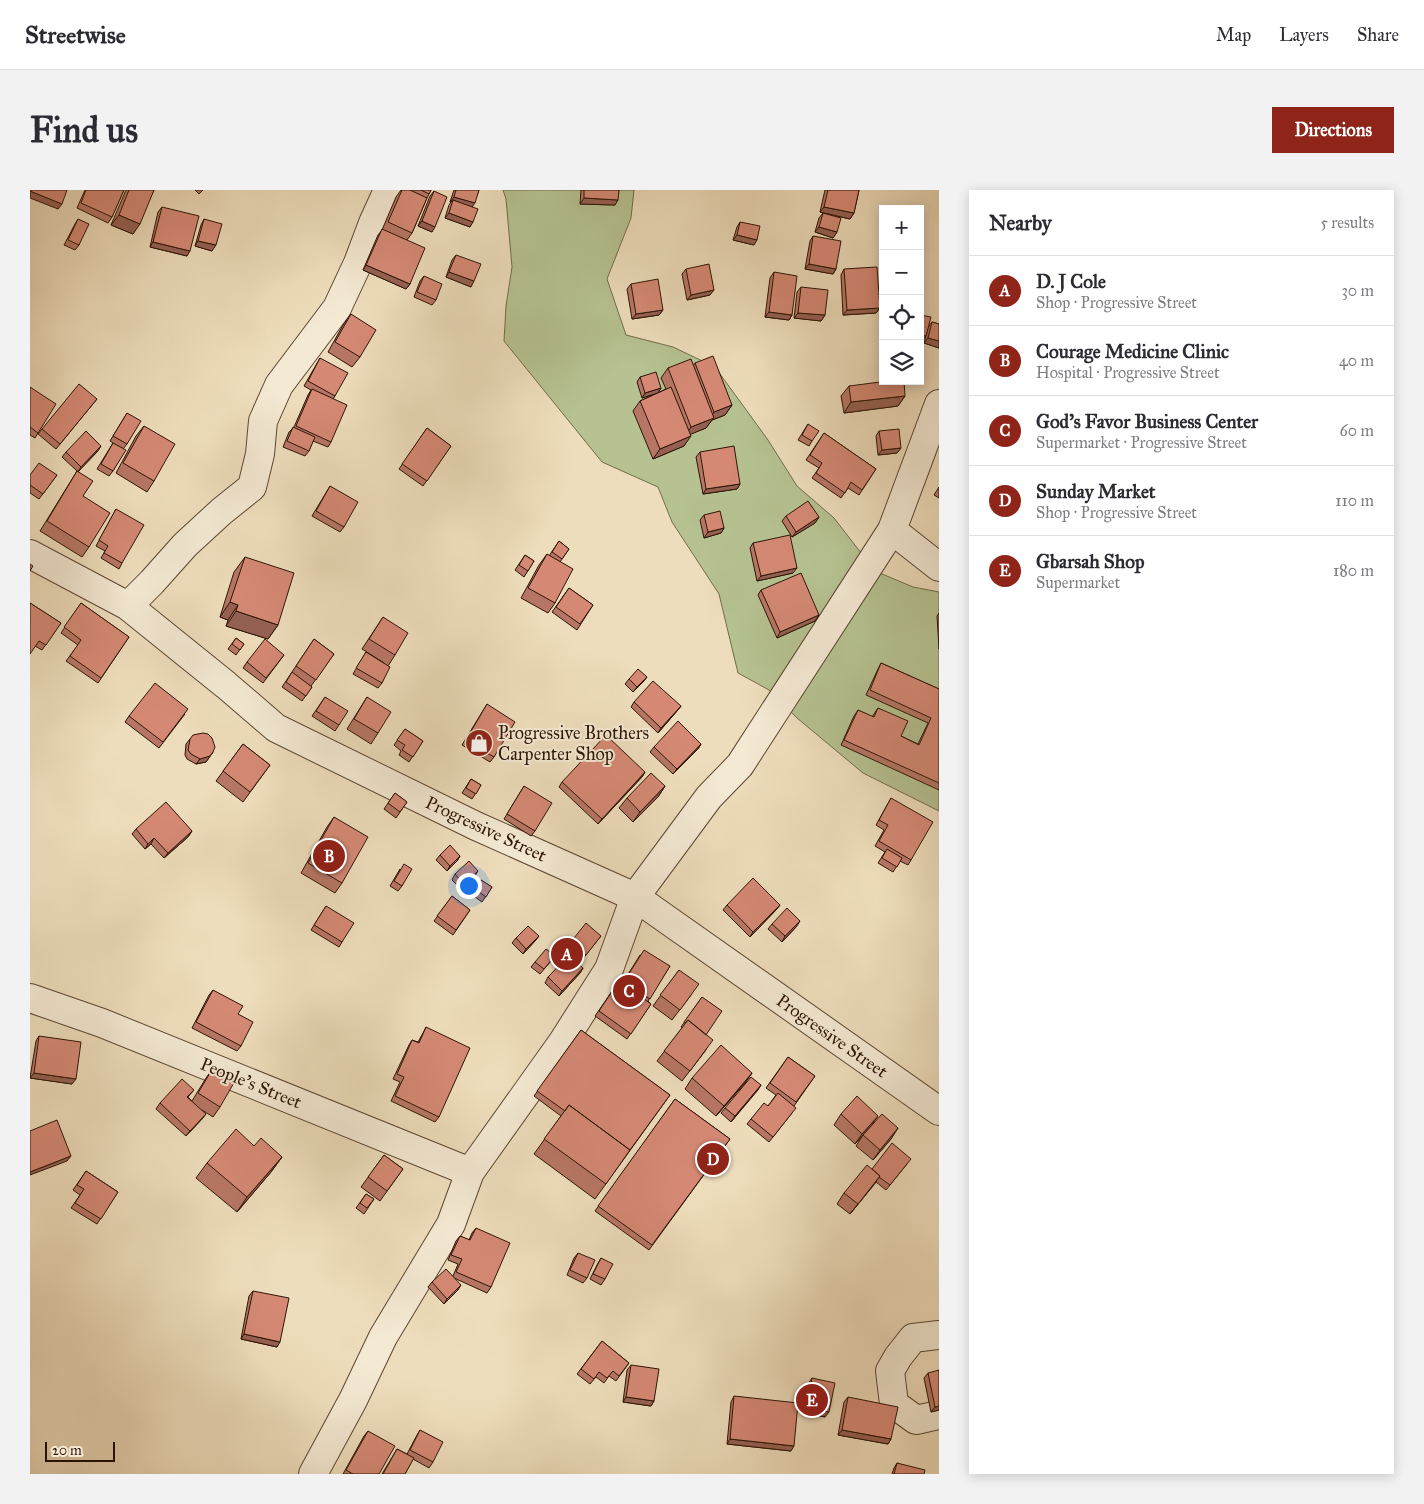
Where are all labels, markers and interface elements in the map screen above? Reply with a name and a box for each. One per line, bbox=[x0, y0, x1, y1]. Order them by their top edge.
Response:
text: Streetwise bbox=[25, 20, 126, 50]
text: Map bbox=[1216, 24, 1251, 46]
text: Layers bbox=[1279, 24, 1329, 46]
text: Share bbox=[1357, 24, 1399, 46]
button: Directions bbox=[1272, 107, 1394, 153]
text: Find us bbox=[30, 109, 138, 152]
map controls bbox=[879, 205, 924, 385]
button: + bbox=[879, 205, 924, 250]
text: Nearby bbox=[989, 210, 1052, 236]
text: 5 results bbox=[1320, 213, 1374, 232]
button: − bbox=[879, 250, 924, 295]
text: D. J Cole bbox=[1036, 270, 1106, 293]
text: A bbox=[1000, 281, 1010, 300]
text: 30 m bbox=[1341, 281, 1374, 300]
text: Shop · Progressive Street bbox=[1036, 293, 1197, 312]
button: locate bbox=[879, 295, 924, 340]
button: layers bbox=[879, 340, 924, 385]
text: Courage Medicine Clinic bbox=[1036, 340, 1229, 363]
text: B bbox=[1000, 351, 1010, 370]
text: 40 m bbox=[1339, 351, 1374, 370]
text: Hospital · Progressive Street bbox=[1036, 363, 1220, 382]
text: God's Favor Business Center bbox=[1036, 410, 1258, 433]
text: C bbox=[1000, 421, 1010, 440]
text: 60 m bbox=[1340, 421, 1374, 440]
text: Supermarket · Progressive Street bbox=[1036, 433, 1247, 452]
text: Sunday Market bbox=[1036, 480, 1156, 503]
text: D bbox=[999, 491, 1011, 510]
text: 110 m bbox=[1335, 491, 1374, 510]
text: Shop · Progressive Street bbox=[1036, 503, 1197, 522]
text: Gbarsah Shop bbox=[1036, 550, 1145, 573]
text: E bbox=[999, 561, 1011, 580]
text: 180 m bbox=[1333, 561, 1374, 580]
text: Supermarket bbox=[1036, 573, 1120, 592]
place label: Progressive Brothers Carpenter Shop bbox=[498, 722, 649, 765]
shop icon: Progressive Brothers Carpenter Shop bbox=[464, 728, 494, 758]
street label: Progressive Street bbox=[422, 791, 551, 868]
pin: B bbox=[313, 837, 345, 875]
your location bbox=[456, 873, 482, 899]
pin: A bbox=[551, 935, 583, 973]
pin: C bbox=[613, 972, 645, 1010]
street label: Progressive Street bbox=[771, 989, 892, 1084]
street label: People's Street bbox=[197, 1053, 305, 1114]
pin: D bbox=[697, 1140, 729, 1178]
pin: E bbox=[796, 1381, 828, 1419]
scale bar bbox=[45, 1439, 115, 1462]
text: 20 m bbox=[52, 1442, 82, 1459]

